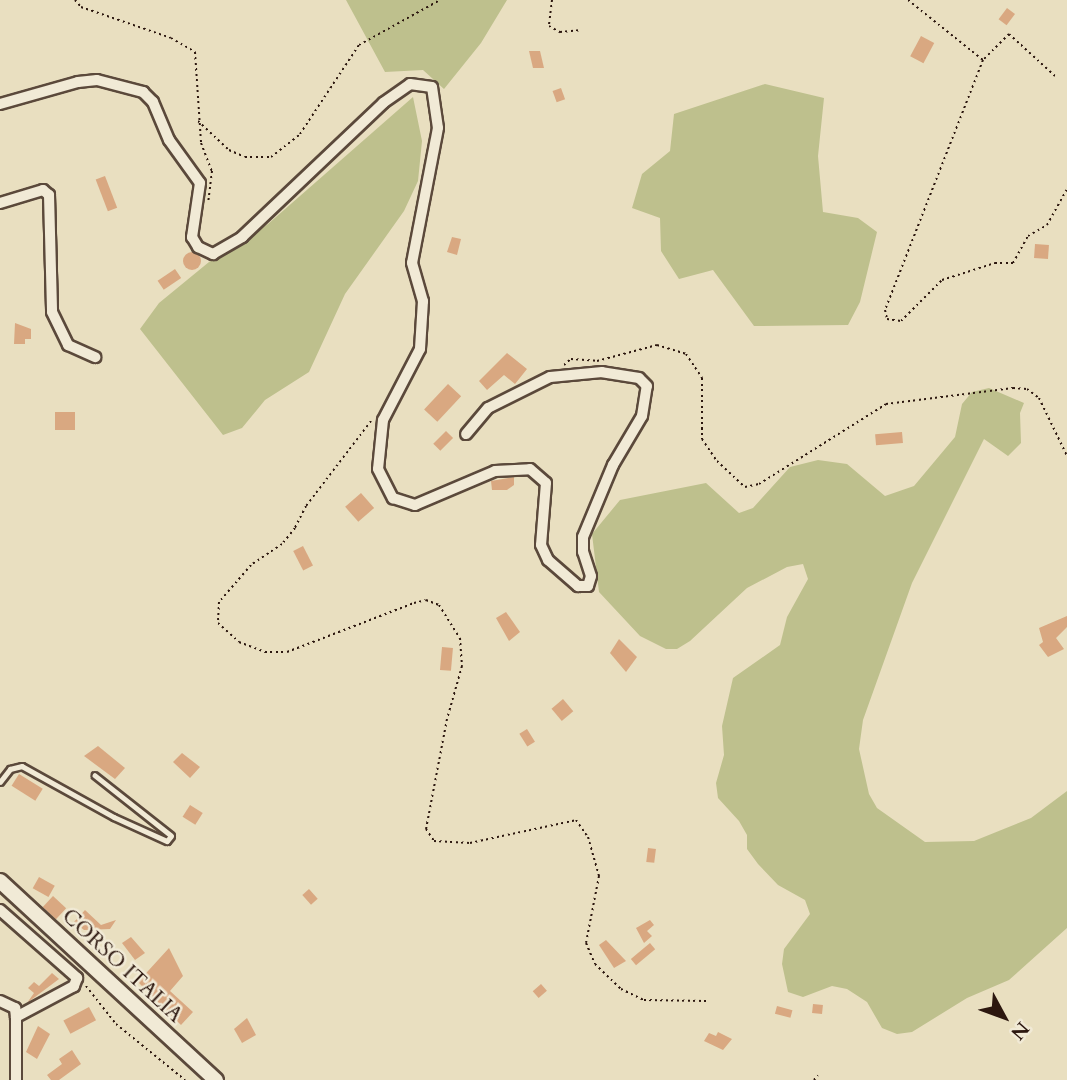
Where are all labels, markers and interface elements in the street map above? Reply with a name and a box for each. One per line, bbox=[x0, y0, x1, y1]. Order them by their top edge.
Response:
street label: CORSO ITALIA bbox=[57, 904, 187, 1028]
north arrow bbox=[969, 982, 1039, 1052]
text: N bbox=[1005, 1016, 1035, 1046]

